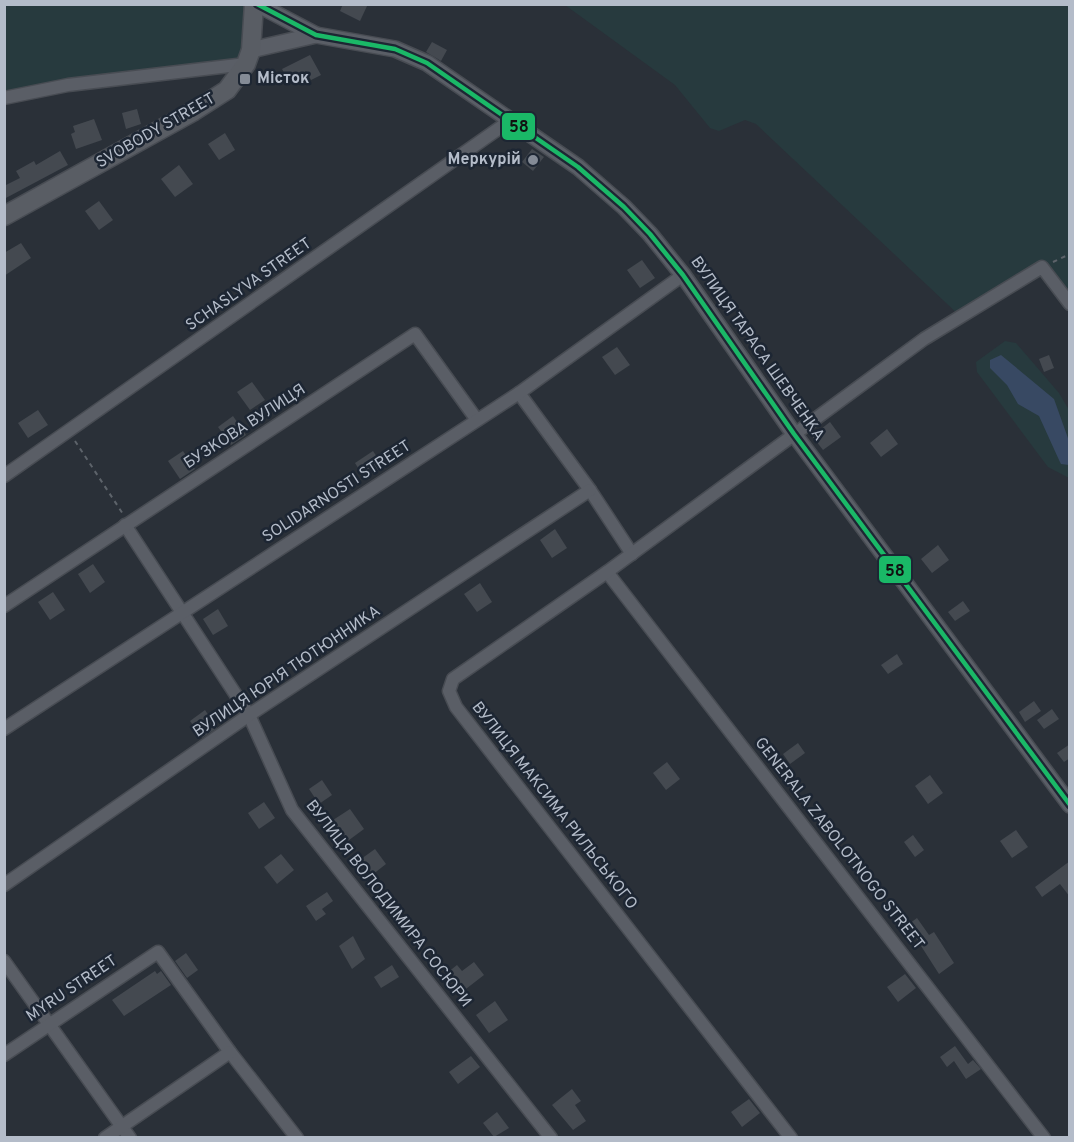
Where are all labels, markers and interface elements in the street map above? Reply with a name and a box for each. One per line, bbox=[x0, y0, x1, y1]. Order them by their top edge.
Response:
place label: Місток bbox=[257, 69, 309, 89]
marker: Місток bbox=[238, 72, 252, 86]
street label: SVOBODY STREET bbox=[93, 89, 219, 173]
line badge: 58 bbox=[501, 112, 536, 141]
text: 58 bbox=[509, 118, 529, 138]
place label: Меркурій bbox=[448, 150, 521, 170]
marker: Меркурій bbox=[526, 153, 540, 167]
street label: SCHASLYVA STREET bbox=[182, 234, 316, 336]
street label: ВУЛИЦЯ ТАРАСА ШЕВЧЕНКА bbox=[686, 253, 828, 445]
street label: БУЗКОВА ВУЛИЦЯ bbox=[180, 380, 310, 474]
street label: SOLIDARNOSTI STREET bbox=[259, 436, 415, 548]
line badge: 58 bbox=[878, 555, 912, 584]
text: 58 bbox=[885, 562, 905, 582]
street label: ВУЛИЦЯ ЮРІЯ ТЮТЮННИКА bbox=[189, 602, 385, 742]
street label: ВУЛИЦЯ МАКСИМА РИЛЬСЬКОГО bbox=[467, 698, 641, 914]
street label: GENERALA ZABOLOTNOGO STREET bbox=[750, 734, 928, 954]
street label: ВУЛИЦЯ ВОЛОДИМИРА СОСЮРИ bbox=[301, 796, 475, 1012]
street label: MYRU STREET bbox=[23, 951, 121, 1027]

